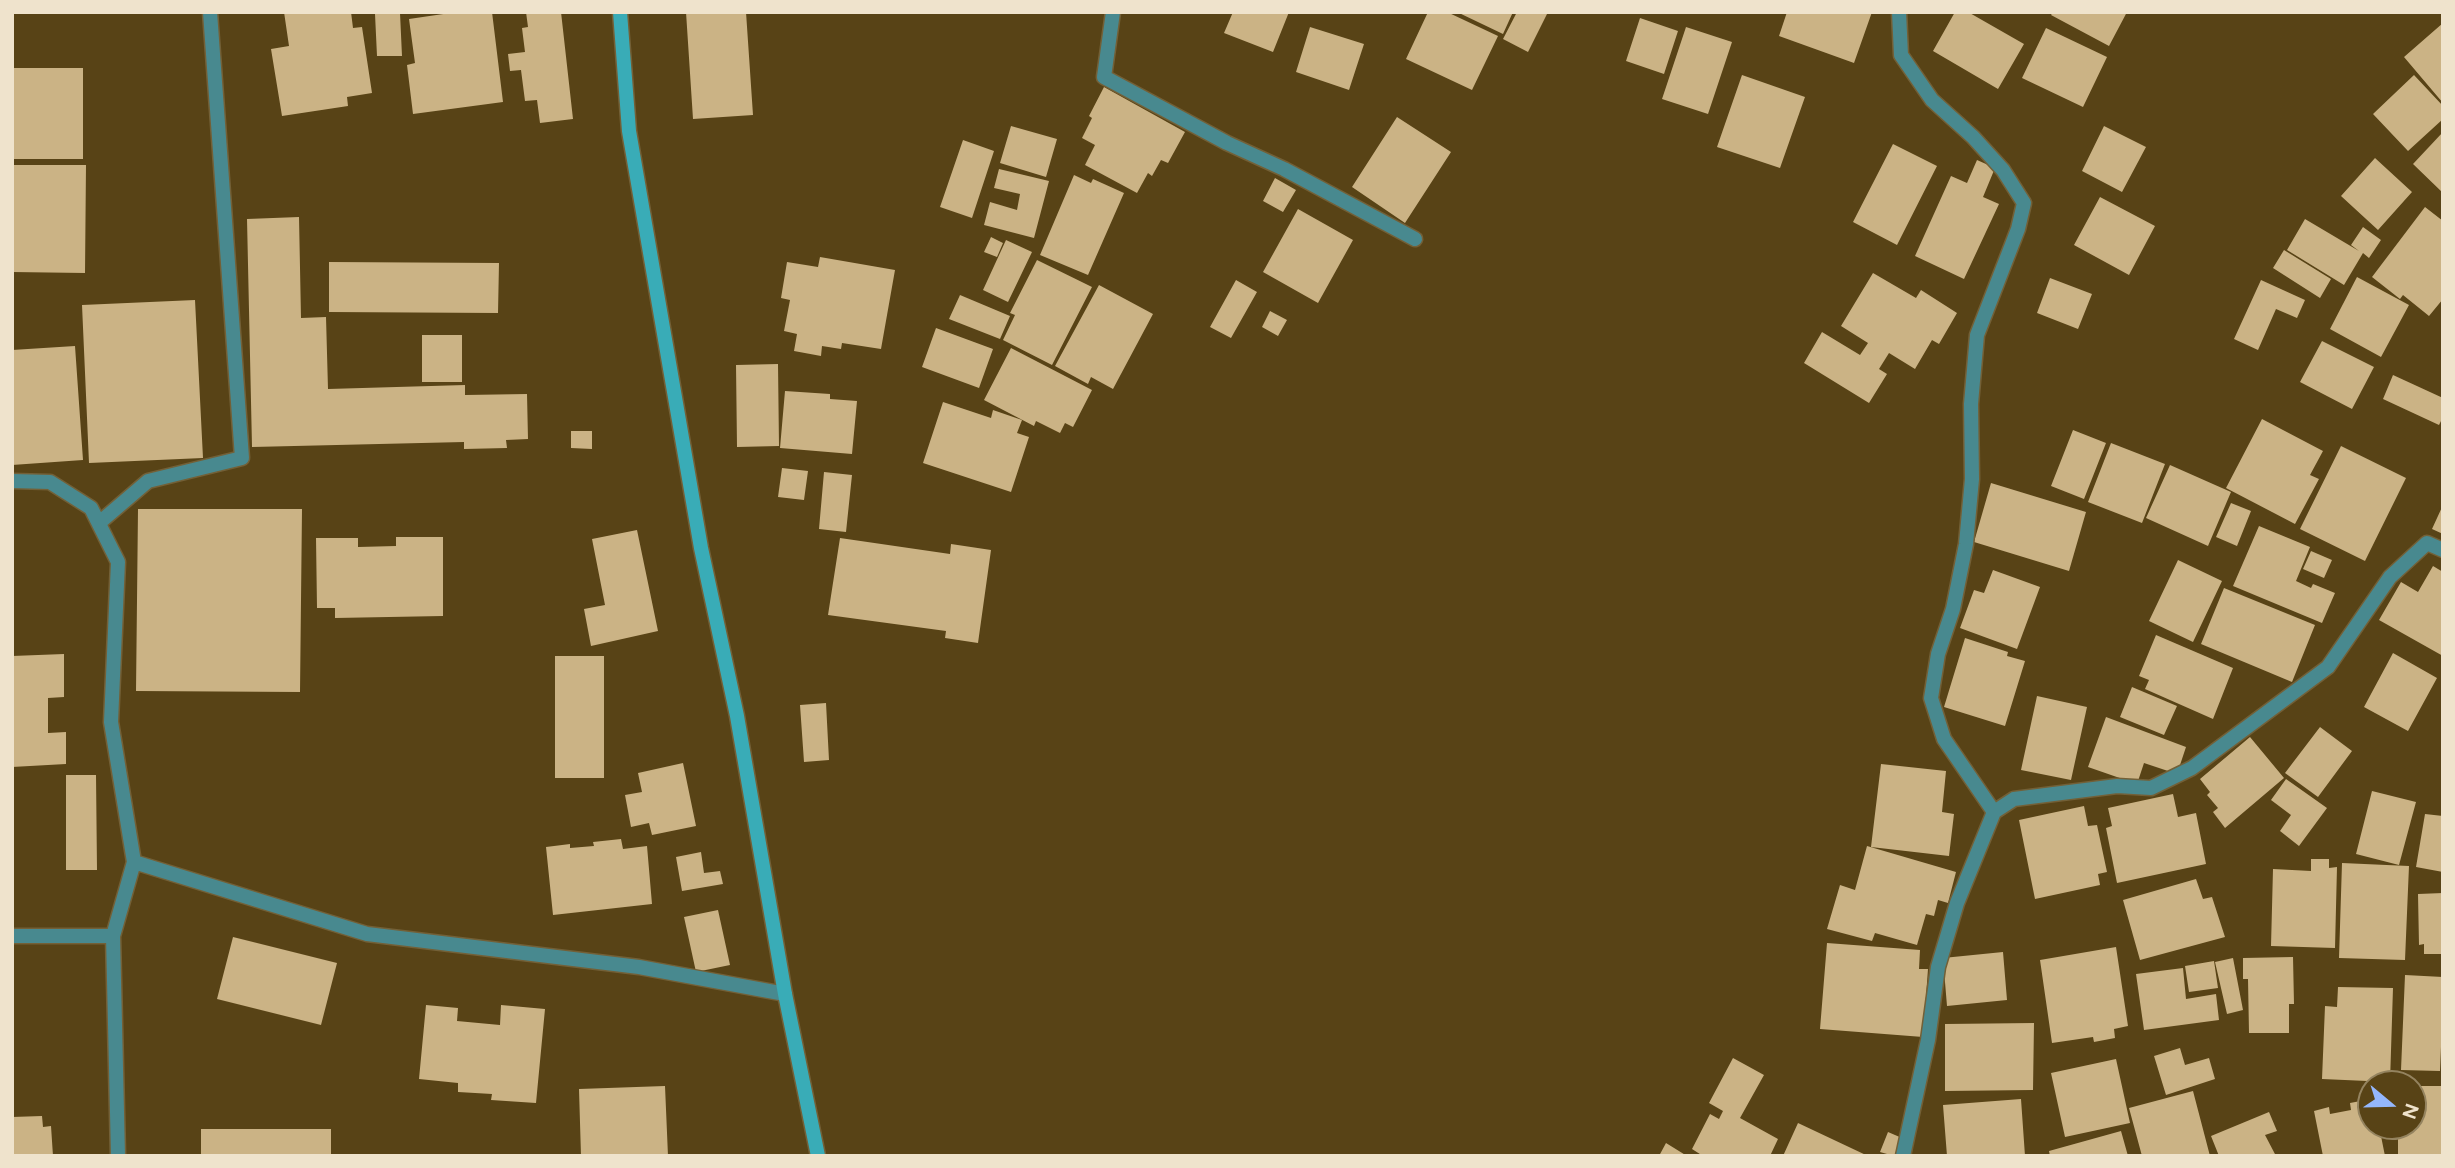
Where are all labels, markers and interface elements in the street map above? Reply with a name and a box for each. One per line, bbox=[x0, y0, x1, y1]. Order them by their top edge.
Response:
north arrow bbox=[2357, 1070, 2427, 1140]
text: N bbox=[2397, 1101, 2424, 1122]

